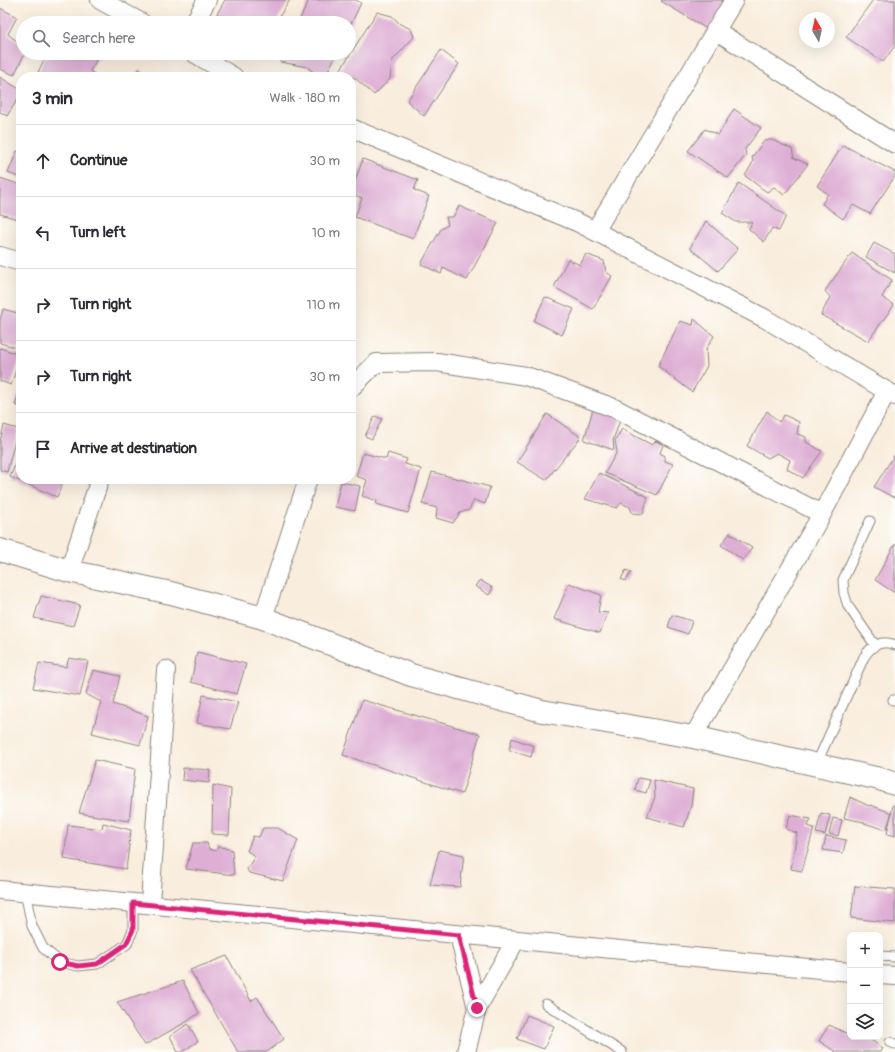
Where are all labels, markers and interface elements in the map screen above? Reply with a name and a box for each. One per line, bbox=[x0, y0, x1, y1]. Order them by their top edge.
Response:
north arrow bbox=[799, 12, 835, 48]
search box bbox=[16, 16, 356, 60]
icon: search bbox=[30, 27, 52, 49]
text: Search here bbox=[62, 29, 135, 48]
text: 3 min bbox=[32, 88, 73, 109]
text: Walk · 180 m bbox=[270, 90, 340, 106]
icon: ahead bbox=[32, 150, 54, 172]
text: Continue bbox=[70, 151, 128, 170]
text: 30 m bbox=[310, 153, 340, 169]
icon: left bbox=[32, 222, 54, 244]
text: Turn left bbox=[70, 223, 126, 242]
text: 10 m bbox=[312, 225, 340, 241]
icon: right bbox=[32, 294, 54, 316]
text: Turn right bbox=[70, 295, 131, 314]
text: 110 m bbox=[307, 297, 340, 313]
icon: right bbox=[32, 366, 54, 388]
text: Turn right bbox=[70, 367, 131, 386]
text: 30 m bbox=[310, 369, 340, 385]
icon: arrive bbox=[32, 438, 54, 460]
text: Arrive at destination bbox=[70, 439, 197, 458]
map controls bbox=[847, 932, 883, 1040]
button: + bbox=[847, 932, 883, 968]
route start bbox=[51, 953, 69, 971]
button: − bbox=[847, 968, 883, 1004]
route end bbox=[468, 999, 486, 1017]
button: layers bbox=[847, 1004, 883, 1040]

